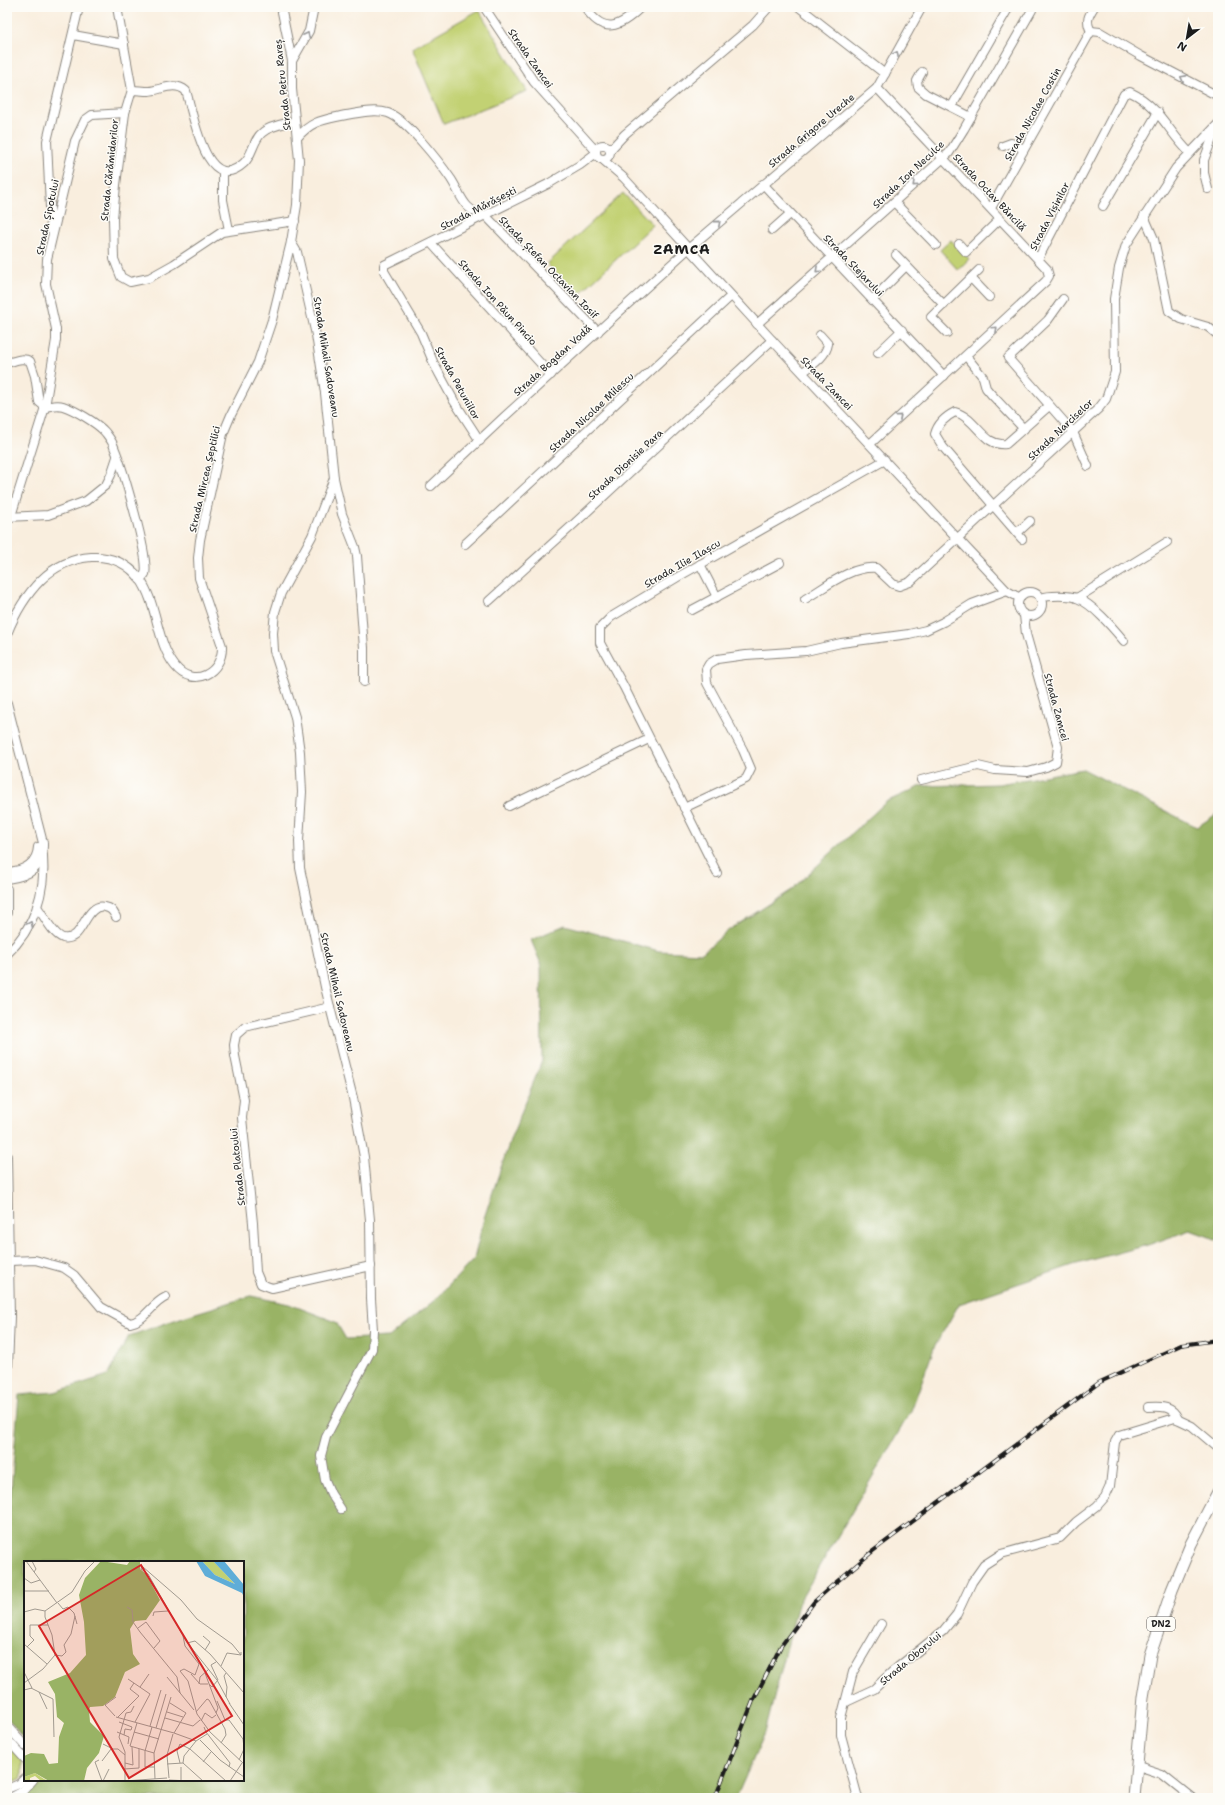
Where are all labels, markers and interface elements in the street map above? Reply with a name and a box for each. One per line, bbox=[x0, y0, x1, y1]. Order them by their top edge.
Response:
north arrow bbox=[1167, 18, 1207, 58]
street label: Strada Zamcei bbox=[505, 26, 556, 91]
one-way arrow bbox=[302, 32, 310, 40]
text: N bbox=[1174, 37, 1190, 55]
street label: Strada Petru Rareș bbox=[271, 38, 295, 131]
one-way arrow bbox=[892, 51, 899, 58]
street label: Strada Nicolae Costin bbox=[1001, 65, 1064, 163]
one-way arrow bbox=[1180, 75, 1187, 83]
street label: Strada Grigore Ureche bbox=[765, 90, 857, 170]
street label: Strada Cărămidarilor bbox=[98, 118, 121, 222]
street label: Strada Ion Neculce bbox=[870, 137, 947, 211]
street label: Strada Octav Băncilă bbox=[950, 151, 1030, 234]
street label: Strada Șipotului bbox=[33, 178, 63, 256]
one-way arrow bbox=[912, 179, 920, 186]
street label: Strada Vișinilor bbox=[1027, 180, 1073, 253]
street label: Strada Mărășești bbox=[438, 184, 519, 234]
street label: Strada Ștefan Octavian Iosif bbox=[495, 213, 601, 322]
one-way arrow bbox=[713, 221, 721, 228]
street label: Strada Stejarului bbox=[821, 232, 887, 299]
district label: ZAMCA bbox=[653, 240, 711, 258]
street label: Strada Ion Păun Pincio bbox=[456, 257, 540, 348]
one-way arrow bbox=[815, 265, 823, 273]
street label: Strada Mihail Sadoveanu bbox=[311, 296, 343, 419]
street label: Strada Bogdan Vodă bbox=[511, 321, 595, 399]
one-way arrow bbox=[990, 326, 998, 334]
street label: Strada Petuniilor bbox=[432, 344, 483, 422]
street label: Strada Zamcei bbox=[798, 354, 856, 413]
street label: Strada Nicolae Milescu bbox=[546, 369, 637, 455]
street label: Strada Narciselor bbox=[1025, 395, 1096, 463]
one-way arrow bbox=[894, 415, 902, 422]
street label: Strada Mircea Șeptilici bbox=[186, 424, 224, 534]
street label: Strada Dionisie Para bbox=[585, 426, 666, 503]
street label: Strada Ilie Ilașcu bbox=[642, 536, 723, 591]
street label: Strada Zamcei bbox=[1041, 672, 1072, 743]
one-way arrow bbox=[26, 920, 34, 927]
street label: Strada Mihail Sadoveanu bbox=[317, 931, 358, 1053]
street label: Strada Platoului bbox=[227, 1127, 248, 1206]
inset map bbox=[24, 1561, 244, 1781]
road number: DN2 bbox=[1147, 1617, 1175, 1631]
street label: Strada Oborului bbox=[877, 1629, 944, 1688]

